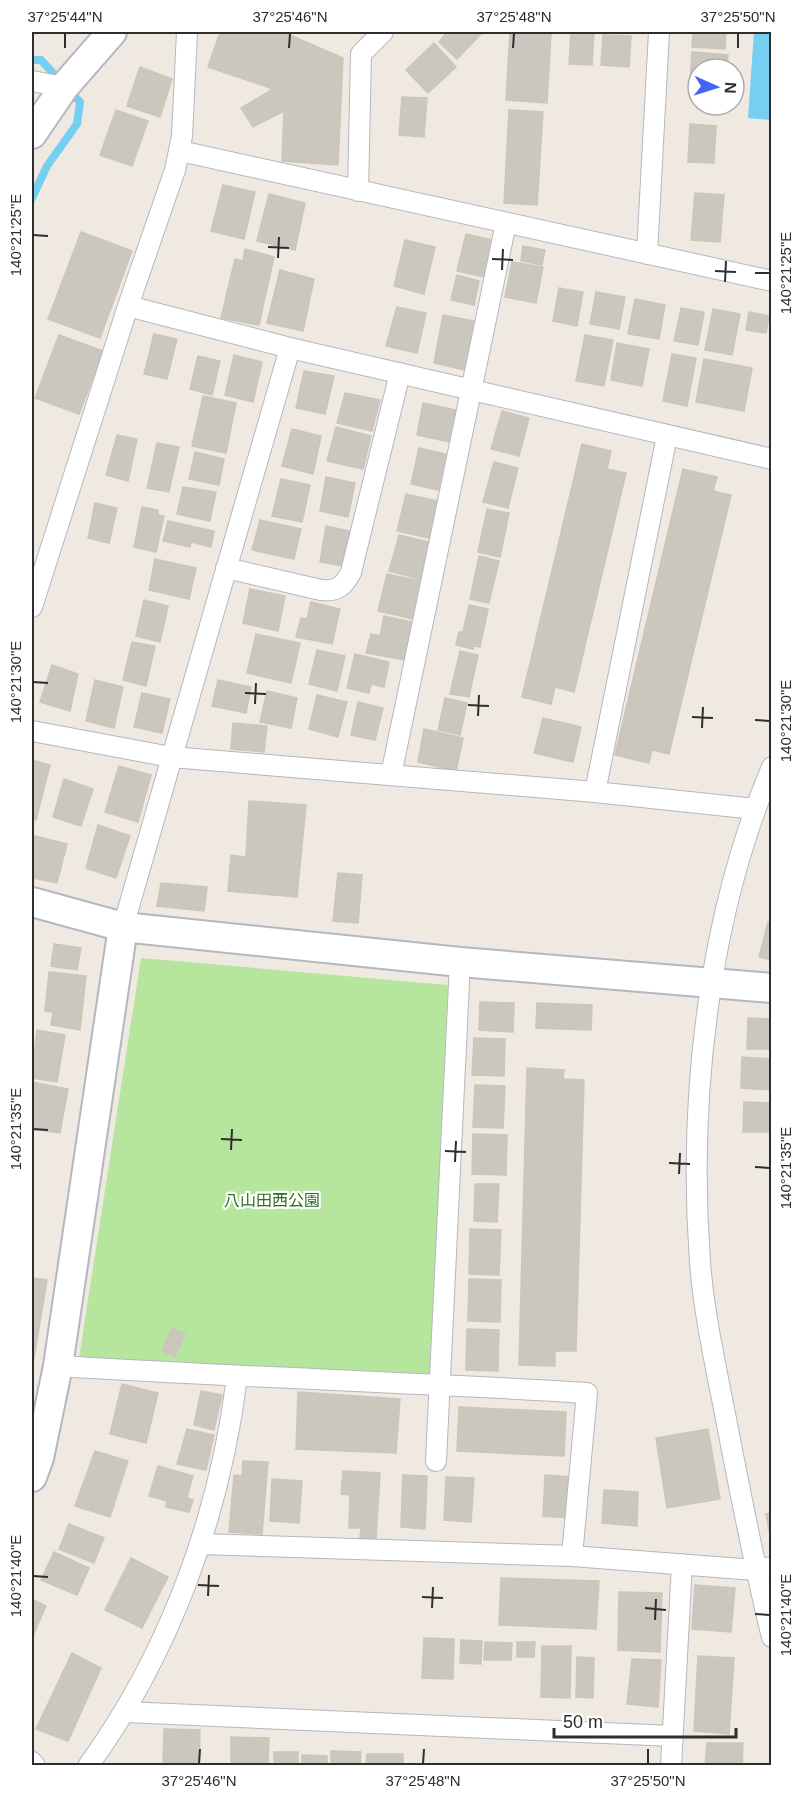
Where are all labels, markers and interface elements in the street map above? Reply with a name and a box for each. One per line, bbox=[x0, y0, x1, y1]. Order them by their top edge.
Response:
text: 37°25'44"N bbox=[27, 8, 103, 25]
text: 37°25'46"N bbox=[252, 8, 328, 25]
text: 37°25'48"N bbox=[476, 8, 552, 25]
text: 37°25'50"N bbox=[700, 8, 776, 25]
north arrow bbox=[686, 57, 746, 117]
text: N bbox=[722, 82, 739, 94]
text: 140°21'25"E bbox=[7, 194, 24, 276]
text: 140°21'25"E bbox=[777, 232, 794, 314]
text: 140°21'30"E bbox=[7, 641, 24, 723]
text: 140°21'30"E bbox=[777, 680, 794, 762]
text: 140°21'35"E bbox=[7, 1088, 24, 1170]
text: 140°21'35"E bbox=[777, 1127, 794, 1209]
park label: 八山田西公園 bbox=[224, 1192, 320, 1209]
text: 140°21'40"E bbox=[7, 1535, 24, 1617]
text: 140°21'40"E bbox=[777, 1574, 794, 1656]
scale bar bbox=[554, 1701, 736, 1739]
text: 50 m bbox=[563, 1712, 603, 1732]
text: 37°25'46"N bbox=[161, 1772, 237, 1789]
text: 37°25'48"N bbox=[385, 1772, 461, 1789]
text: 37°25'50"N bbox=[610, 1772, 686, 1789]

